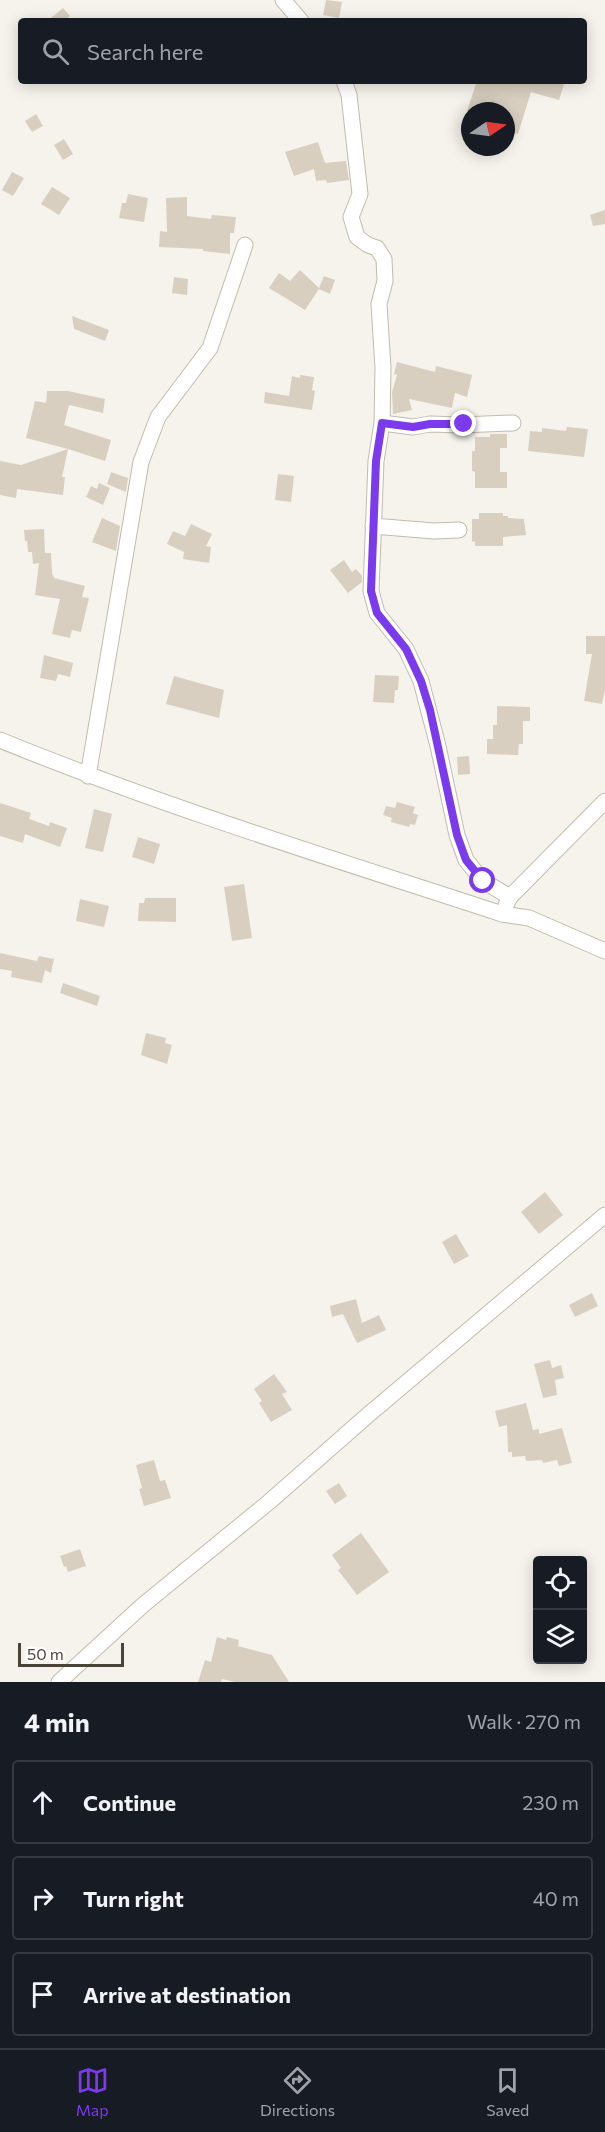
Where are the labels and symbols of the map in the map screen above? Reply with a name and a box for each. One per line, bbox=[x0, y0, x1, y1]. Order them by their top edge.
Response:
north arrow bbox=[461, 102, 515, 156]
route end bbox=[450, 410, 476, 436]
route start bbox=[469, 867, 495, 893]
scale bar bbox=[18, 1640, 124, 1668]

